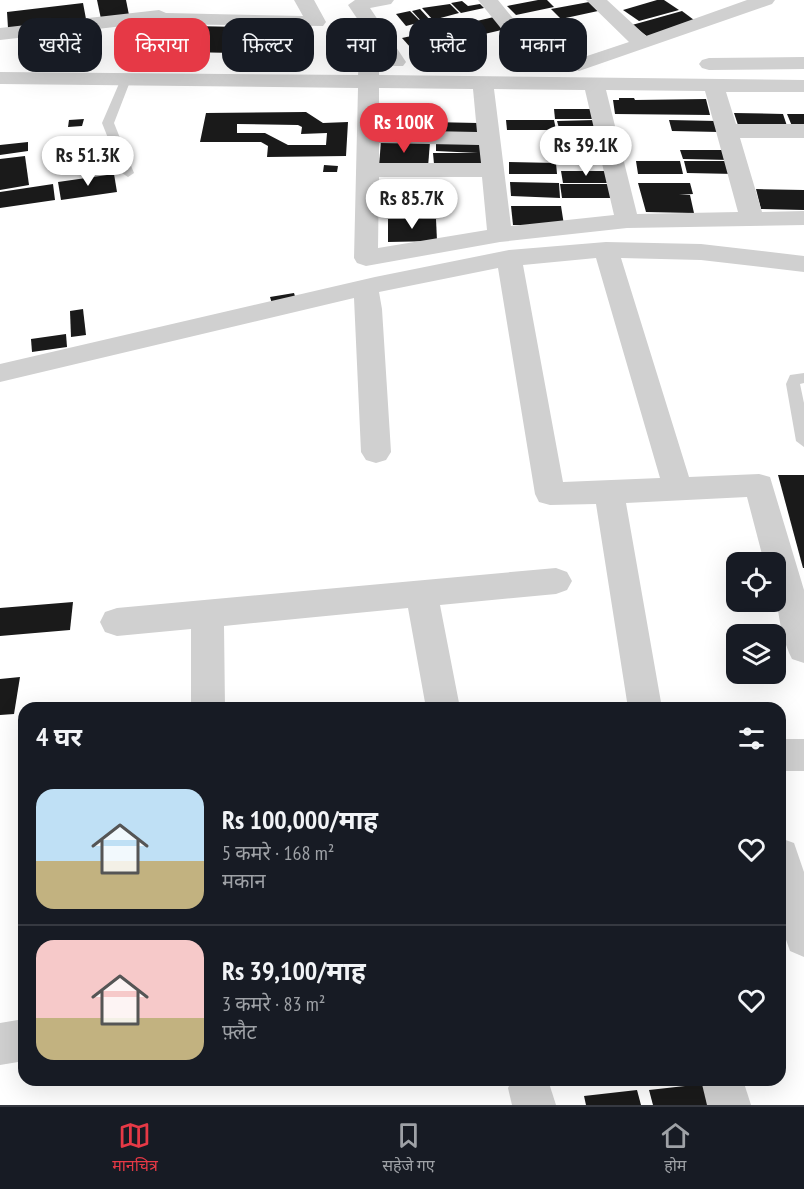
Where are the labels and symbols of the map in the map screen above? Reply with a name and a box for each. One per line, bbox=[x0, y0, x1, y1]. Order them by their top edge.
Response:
pin: Rs 100K bbox=[349, 103, 459, 154]
pin: Rs 39.1K bbox=[524, 126, 648, 177]
pin: Rs 51.3K bbox=[26, 136, 150, 187]
pin: Rs 85.7K bbox=[350, 179, 474, 230]

